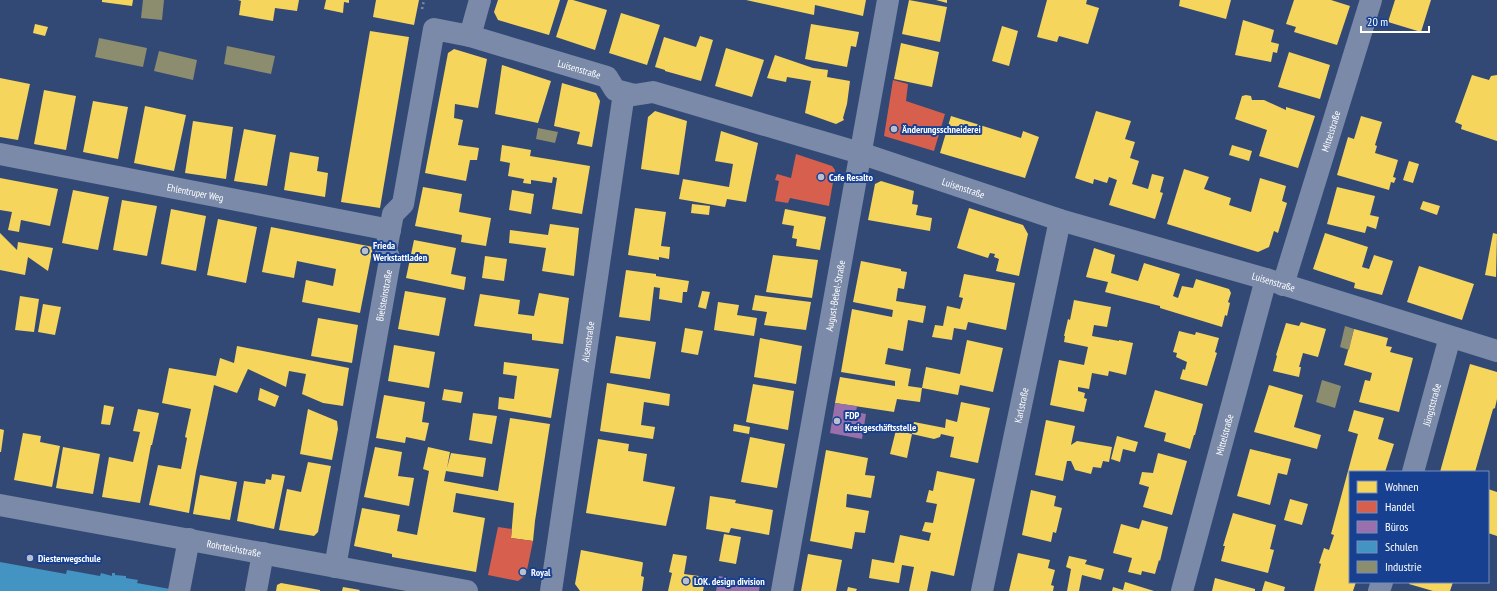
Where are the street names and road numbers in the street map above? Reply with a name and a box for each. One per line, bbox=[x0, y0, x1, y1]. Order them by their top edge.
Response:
street label: Luisenstraße bbox=[556, 57, 602, 82]
street label: Mittelstraße bbox=[1319, 109, 1343, 153]
street label: Luisenstraße bbox=[940, 175, 986, 201]
street label: Ehlentruper Weg bbox=[166, 181, 225, 204]
street label: August-Bebel-Straße bbox=[823, 259, 848, 332]
street label: Bielsteinstraße bbox=[373, 269, 395, 322]
street label: Luisenstraße bbox=[1250, 269, 1297, 295]
street label: Alsenstraße bbox=[579, 321, 597, 363]
street label: Jüngststraße bbox=[1420, 382, 1444, 428]
street label: Karlstraße bbox=[1012, 386, 1032, 424]
street label: Mittelstraße bbox=[1213, 413, 1236, 457]
street label: Rohrteichstraße bbox=[206, 537, 262, 560]

